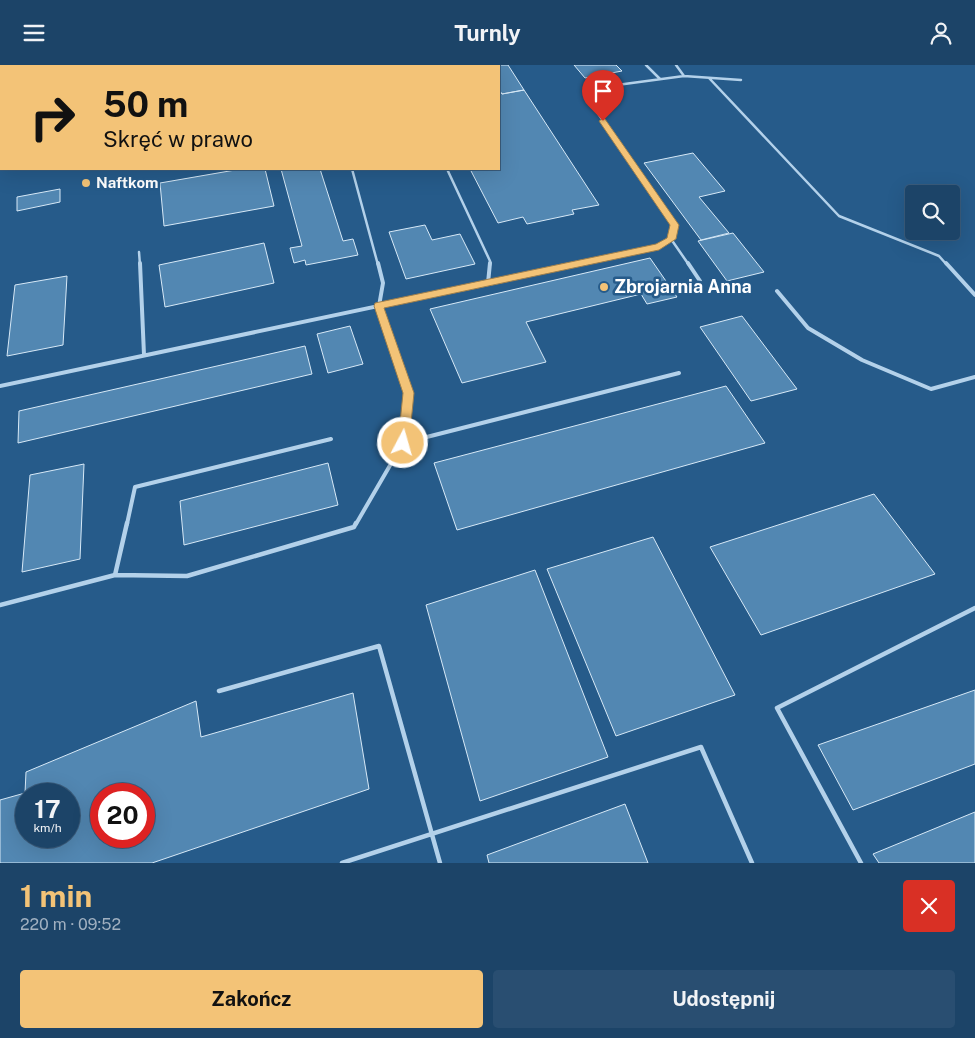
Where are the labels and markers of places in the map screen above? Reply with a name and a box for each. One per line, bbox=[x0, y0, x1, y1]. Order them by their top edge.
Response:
pin bbox=[582, 70, 624, 121]
place label: Naftkom bbox=[96, 174, 158, 191]
marker: Naftkom bbox=[80, 177, 92, 189]
place label: Zbrojarnia Anna bbox=[614, 276, 752, 297]
marker: Zbrojarnia Anna bbox=[598, 281, 610, 293]

